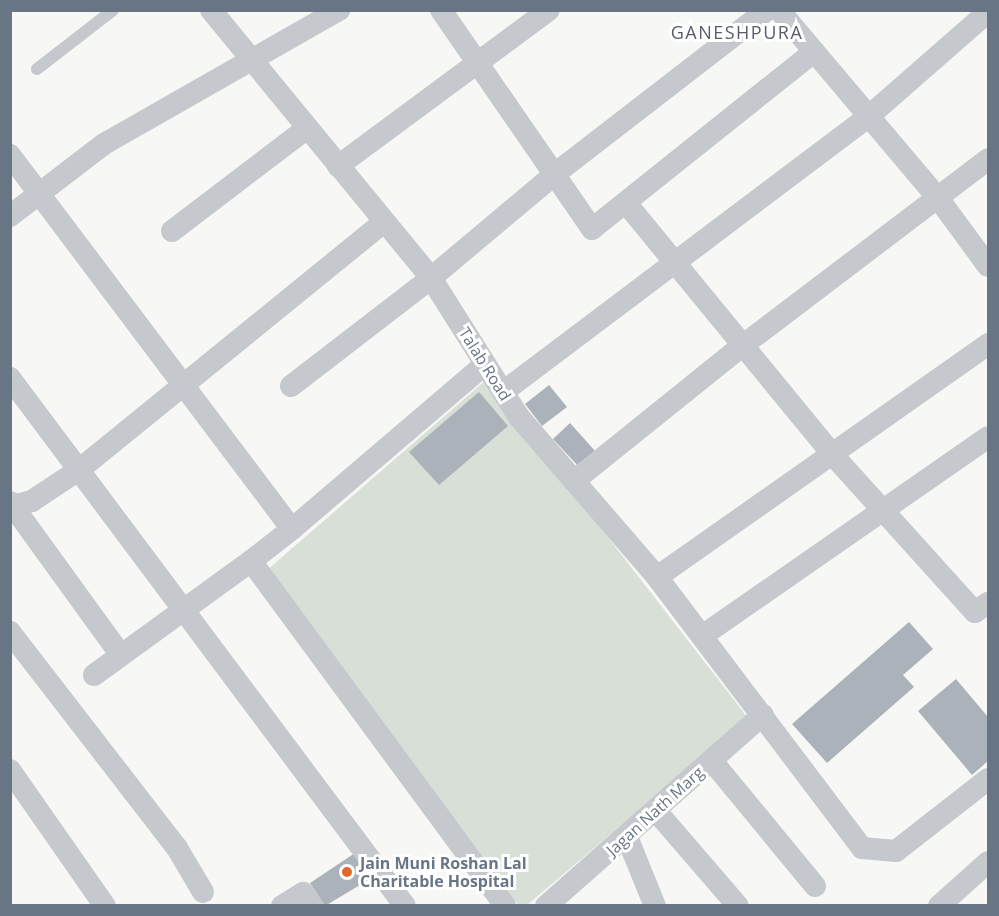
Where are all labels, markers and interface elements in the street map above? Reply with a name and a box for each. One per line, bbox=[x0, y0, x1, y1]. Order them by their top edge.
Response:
district label: GANESHPURA bbox=[671, 21, 803, 43]
street label: Talab Road bbox=[455, 324, 515, 404]
street label: Jagan Nath Marg bbox=[603, 762, 707, 860]
place label: Jain Muni Roshan Lal Charitable Hospital bbox=[360, 853, 527, 891]
marker: Jain Muni Roshan Lal Charitable Hospital bbox=[338, 863, 356, 881]

